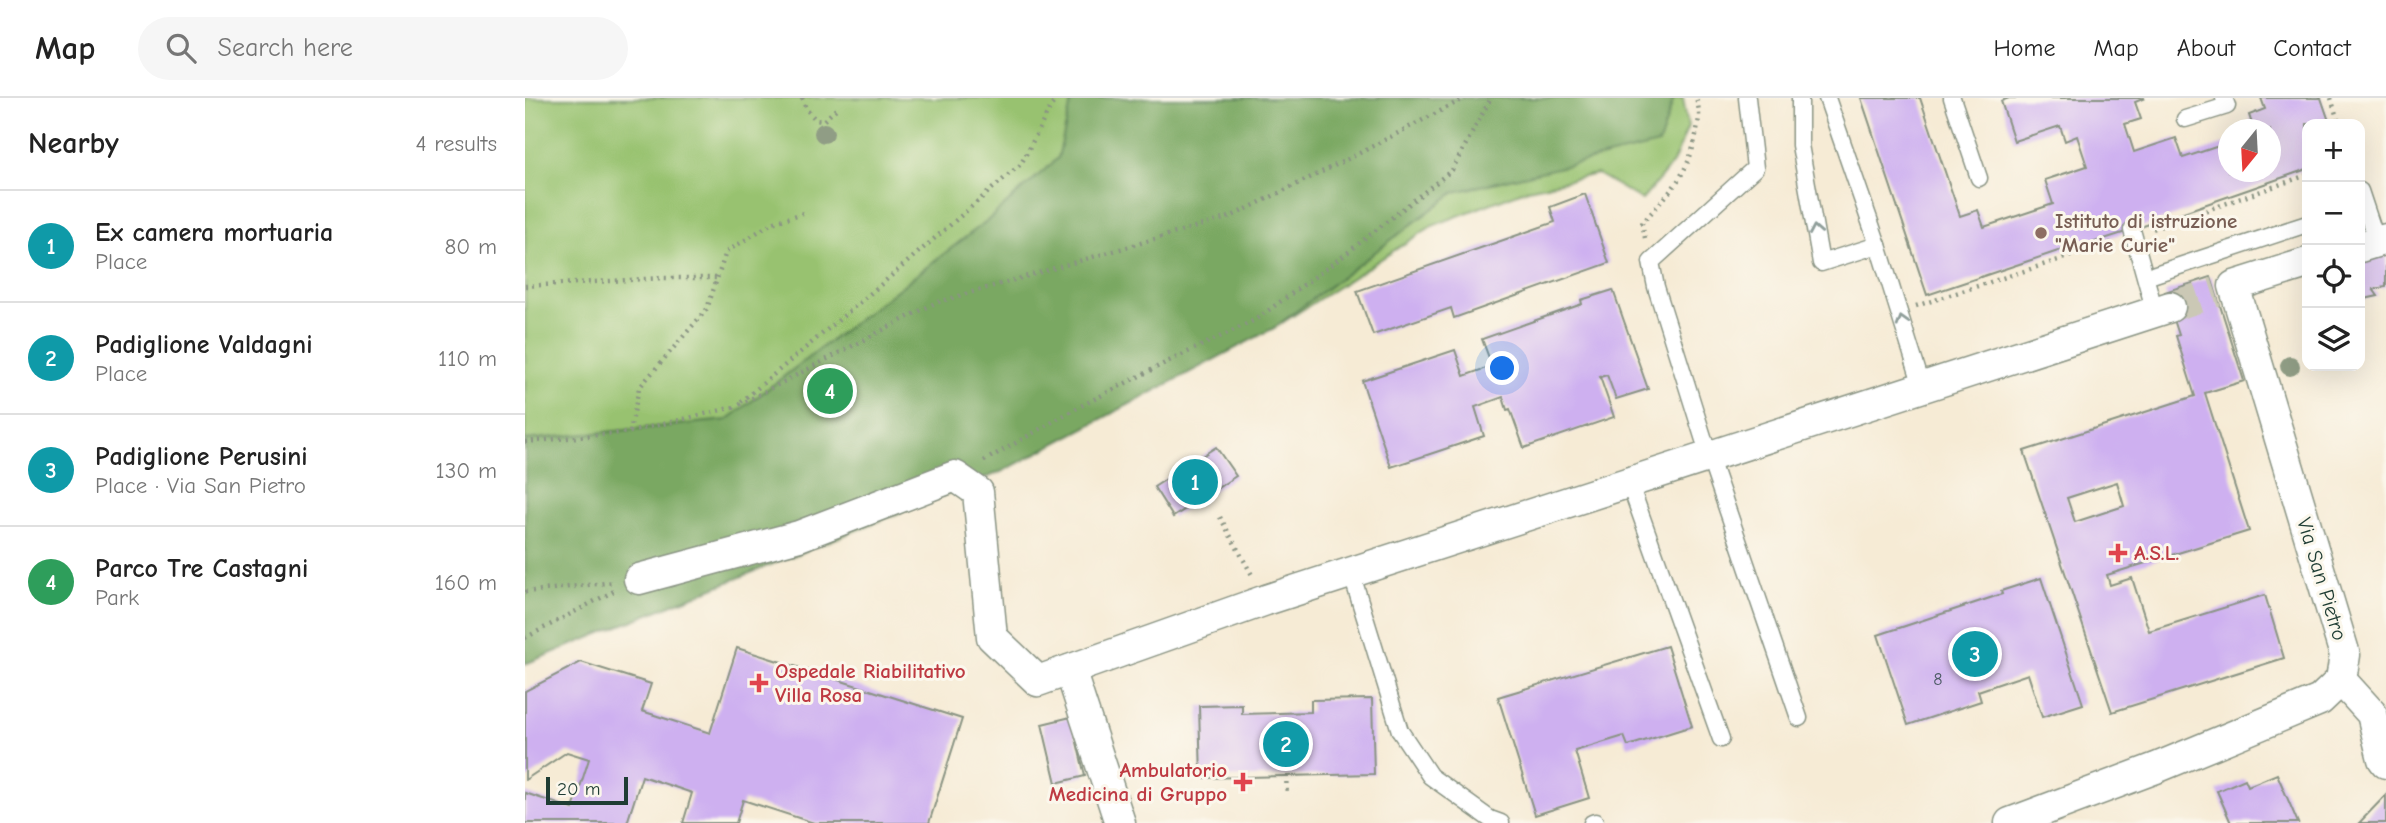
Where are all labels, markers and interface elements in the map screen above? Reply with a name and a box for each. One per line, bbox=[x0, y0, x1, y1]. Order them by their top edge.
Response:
search box bbox=[138, 17, 628, 80]
text: Map bbox=[35, 29, 96, 67]
icon: search bbox=[162, 29, 200, 67]
text: Search here bbox=[218, 33, 353, 63]
text: Home bbox=[1994, 34, 2055, 62]
text: Map bbox=[2093, 34, 2139, 62]
text: About bbox=[2177, 34, 2235, 62]
text: Contact bbox=[2273, 34, 2351, 62]
north arrow bbox=[2218, 119, 2281, 182]
map controls bbox=[2302, 119, 2365, 371]
button: + bbox=[2302, 119, 2365, 182]
text: Nearby bbox=[28, 126, 119, 161]
text: 4 results bbox=[415, 130, 497, 157]
button: − bbox=[2302, 182, 2365, 245]
place label: Istituto di istruzione "Marie Curie" bbox=[2055, 209, 2237, 257]
text: Ex camera mortuaria bbox=[95, 218, 333, 248]
one-way arrow bbox=[1808, 224, 1823, 236]
marker: Istituto di istruzione "Marie Curie" bbox=[2033, 225, 2049, 241]
text: 1 bbox=[46, 233, 56, 260]
text: 80 m bbox=[444, 233, 497, 260]
button: locate bbox=[2302, 245, 2365, 308]
text: Place bbox=[95, 248, 147, 275]
button: layers bbox=[2302, 308, 2365, 371]
one-way arrow bbox=[1895, 315, 1910, 327]
text: Padiglione Valdagni bbox=[95, 330, 313, 360]
text: 2 bbox=[45, 345, 57, 372]
text: 110 m bbox=[438, 345, 497, 372]
your location bbox=[1485, 351, 1519, 385]
text: Place bbox=[95, 360, 147, 387]
pin: 4 bbox=[807, 365, 853, 417]
text: Padiglione Perusini bbox=[95, 442, 308, 472]
pin: 1 bbox=[1172, 456, 1218, 508]
text: 3 bbox=[45, 457, 57, 484]
text: 130 m bbox=[436, 457, 497, 484]
text: Place · Via San Pietro bbox=[95, 472, 306, 499]
street label: Via San Pietro bbox=[2292, 515, 2352, 643]
place label: A.S.L. bbox=[2134, 541, 2179, 565]
marker: A.S.L. bbox=[2108, 543, 2128, 563]
text: Parco Tre Castagni bbox=[95, 554, 308, 584]
text: 4 bbox=[46, 569, 56, 596]
text: 160 m bbox=[435, 569, 497, 596]
text: Park bbox=[95, 584, 139, 611]
pin: 3 bbox=[1952, 628, 1998, 680]
place label: Ospedale Riabilitativo Villa Rosa bbox=[775, 659, 966, 707]
house number: 8 bbox=[1933, 669, 1943, 690]
marker: Ospedale Riabilitativo Villa Rosa bbox=[749, 673, 769, 693]
pin: 2 bbox=[1263, 718, 1309, 770]
place label: Ambulatorio Medicina di Gruppo bbox=[1049, 758, 1227, 806]
marker: Ambulatorio Medicina di Gruppo bbox=[1233, 772, 1253, 792]
scale bar bbox=[546, 774, 628, 806]
text: 20 m bbox=[557, 778, 601, 800]

